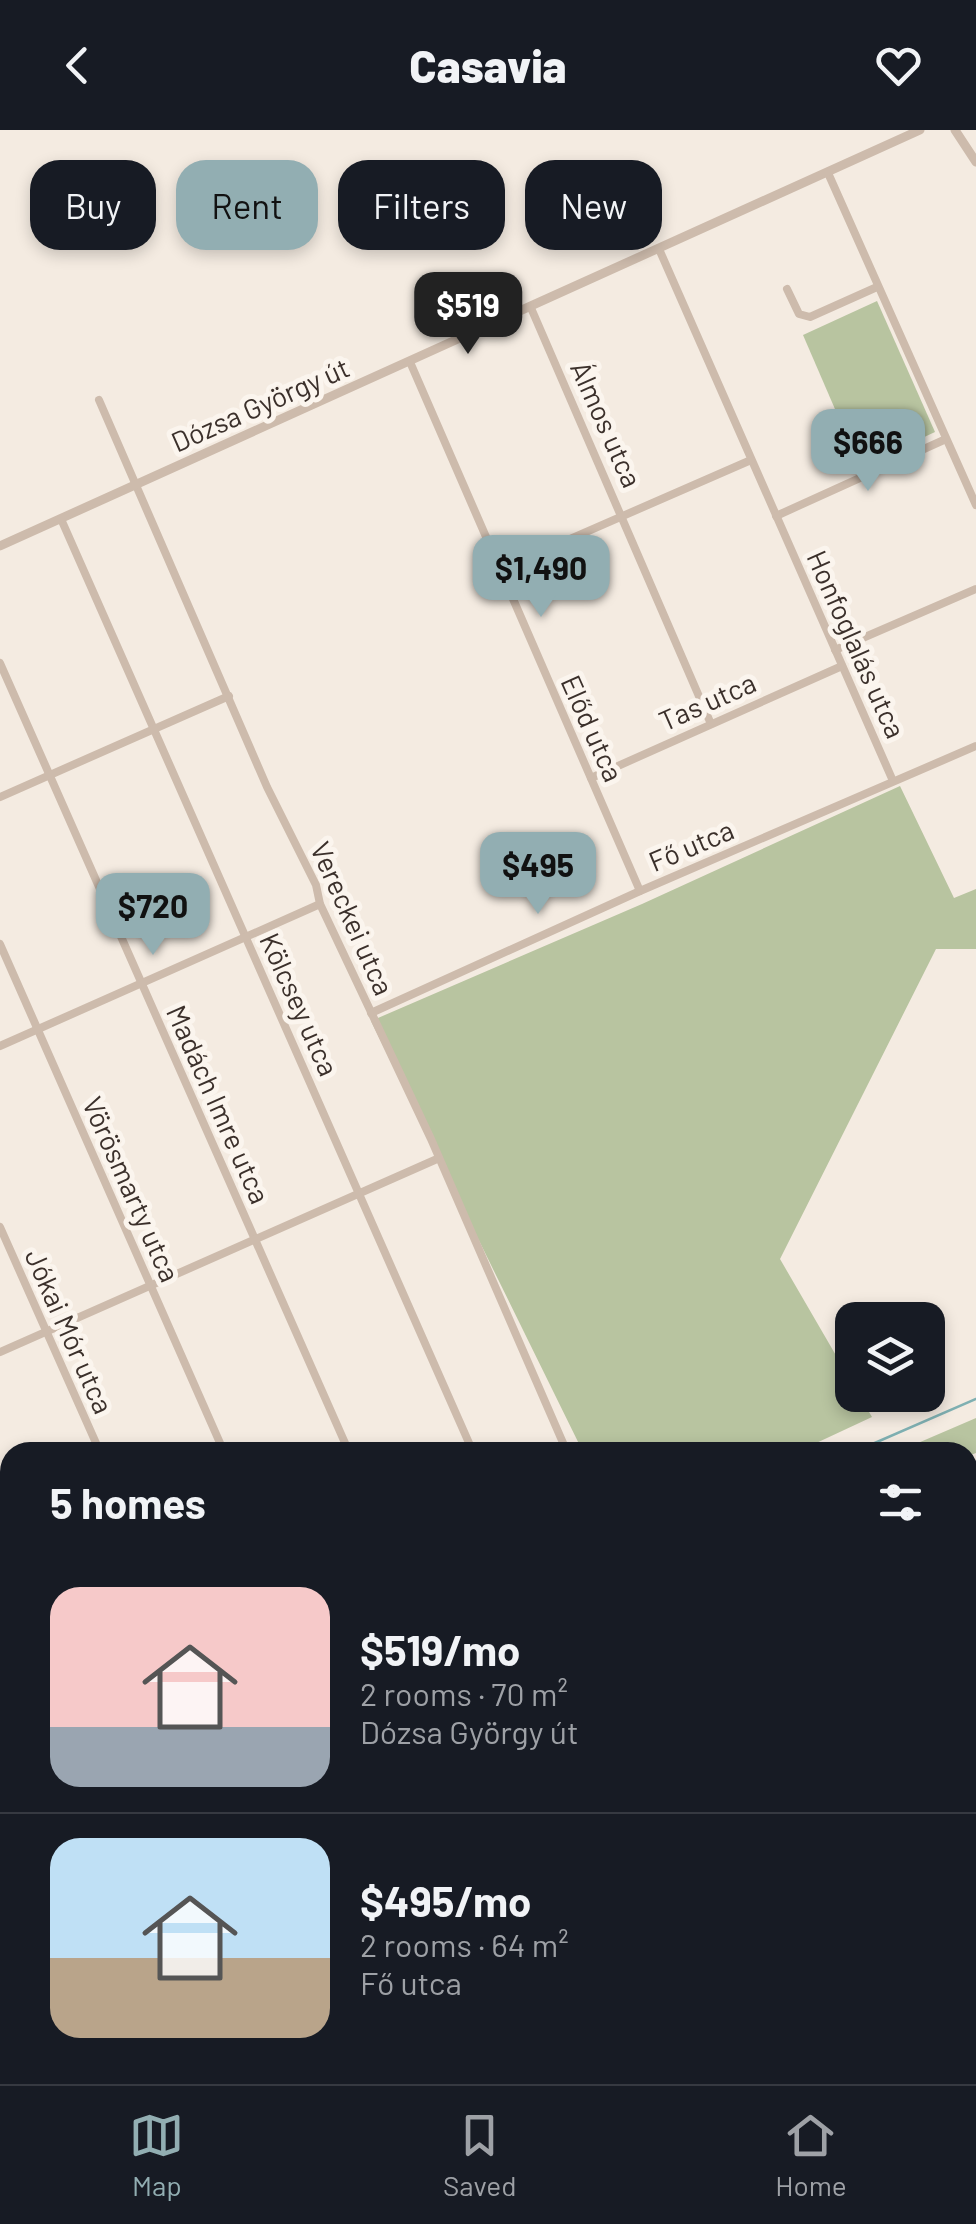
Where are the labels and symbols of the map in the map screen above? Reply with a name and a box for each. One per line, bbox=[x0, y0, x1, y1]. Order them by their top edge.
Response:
pin: $519 bbox=[409, 272, 527, 357]
street label: Dózsa György út bbox=[166, 350, 354, 458]
street label: Álmos utca bbox=[564, 356, 650, 492]
pin: $666 bbox=[809, 409, 927, 494]
pin: $1,490 bbox=[460, 535, 622, 620]
street label: Honfoglalás utca bbox=[800, 545, 914, 743]
street label: Tas utca bbox=[653, 665, 761, 737]
street label: Előd utca bbox=[555, 669, 631, 787]
street label: Fő utca bbox=[643, 812, 739, 878]
pin: $495 bbox=[479, 832, 597, 917]
street label: Vereckei utca bbox=[304, 836, 402, 1000]
pin: $720 bbox=[94, 873, 212, 958]
street label: Kölcsey utca bbox=[253, 927, 347, 1081]
street label: Madách Imre utca bbox=[160, 1000, 278, 1208]
street label: Vörösmarty utca bbox=[76, 1091, 188, 1287]
street label: Jókai Mór utca bbox=[19, 1243, 121, 1419]

